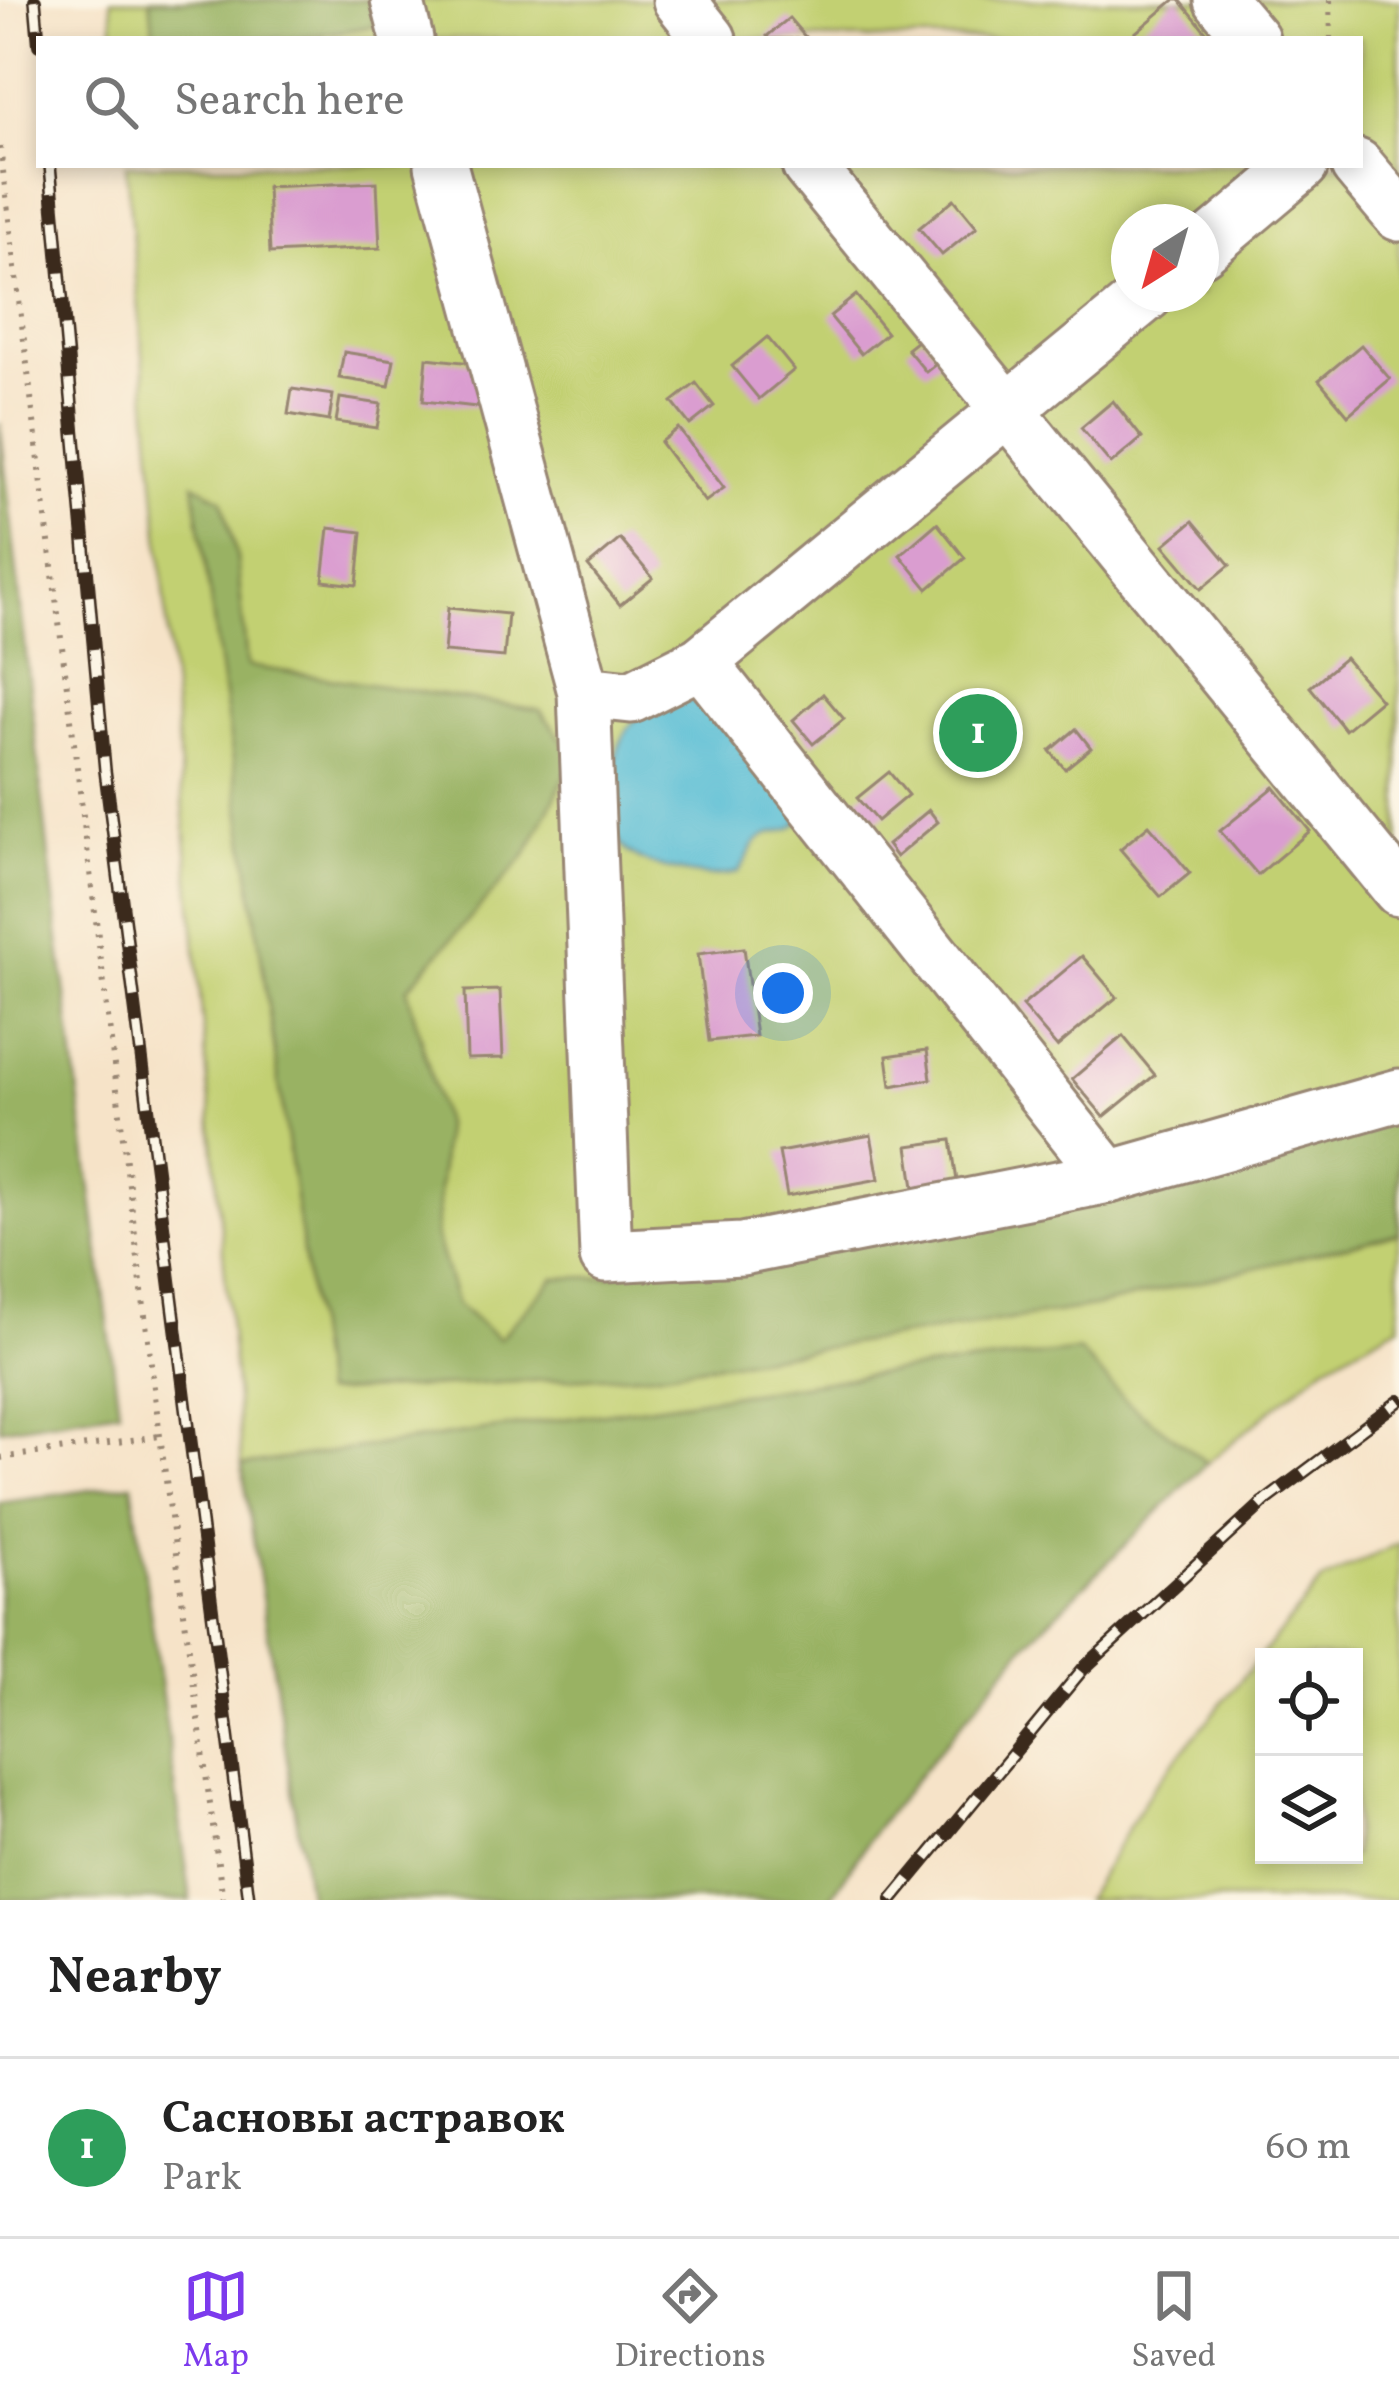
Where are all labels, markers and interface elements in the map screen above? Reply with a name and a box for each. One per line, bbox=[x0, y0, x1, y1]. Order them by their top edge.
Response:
search box bbox=[36, 36, 1363, 168]
icon: search bbox=[78, 69, 144, 135]
text: Search here bbox=[174, 71, 405, 134]
north arrow bbox=[1111, 204, 1219, 312]
pin: 1 bbox=[939, 688, 1017, 778]
your location bbox=[753, 963, 813, 1023]
map controls bbox=[1255, 1648, 1363, 1864]
button: locate bbox=[1255, 1648, 1363, 1756]
button: layers bbox=[1255, 1756, 1363, 1864]
text: Nearby bbox=[48, 1943, 222, 2014]
text: Сасновы астравок bbox=[162, 2089, 565, 2152]
text: 1 bbox=[79, 2121, 95, 2175]
text: 60 m bbox=[1266, 2121, 1351, 2175]
text: Park bbox=[162, 2152, 242, 2206]
tab: Map bbox=[183, 2263, 249, 2381]
tab: Directions bbox=[614, 2263, 766, 2381]
tab: Saved bbox=[1131, 2263, 1216, 2381]

